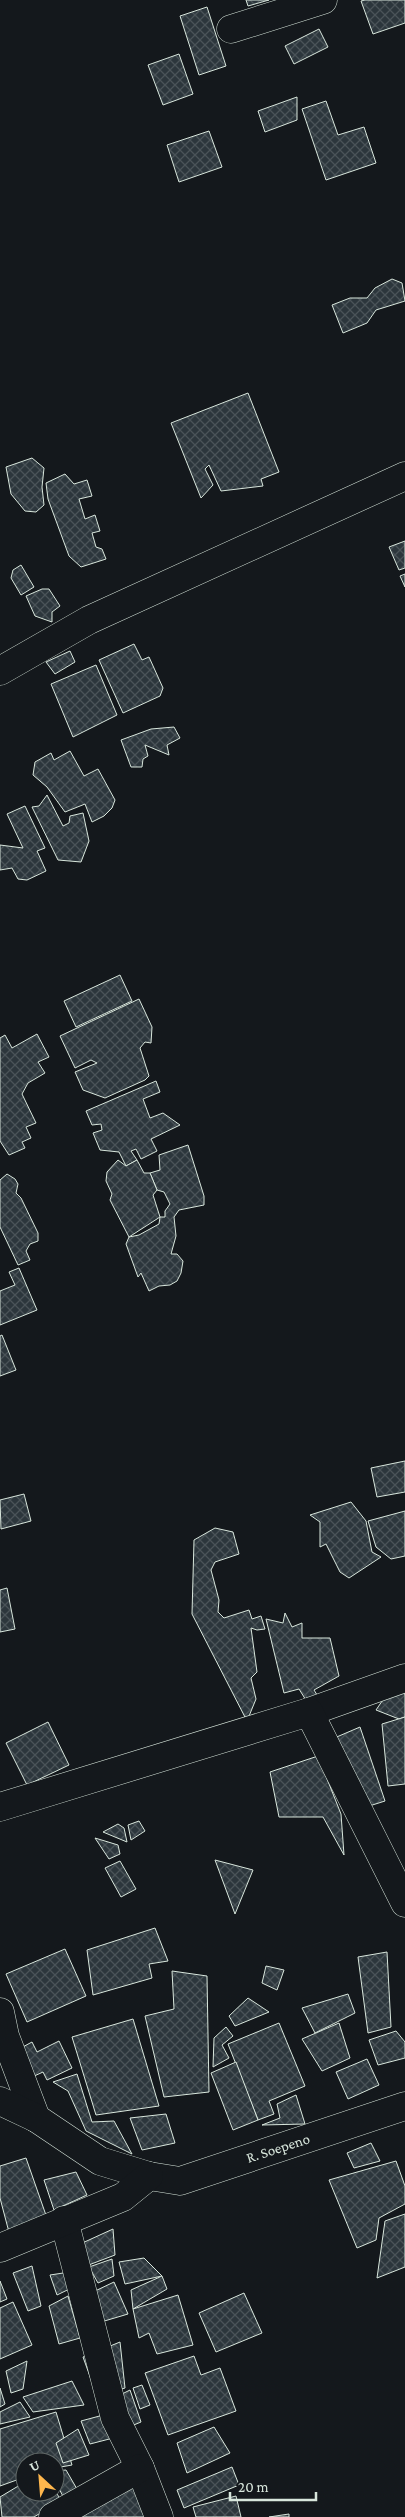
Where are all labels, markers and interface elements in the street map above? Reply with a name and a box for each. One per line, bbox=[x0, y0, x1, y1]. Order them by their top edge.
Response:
street label: R. Soepeno bbox=[244, 2130, 312, 2167]
north arrow bbox=[15, 2452, 65, 2502]
text: U bbox=[26, 2456, 42, 2475]
scale bar bbox=[230, 2470, 316, 2502]
text: 20 m bbox=[238, 2479, 269, 2495]

